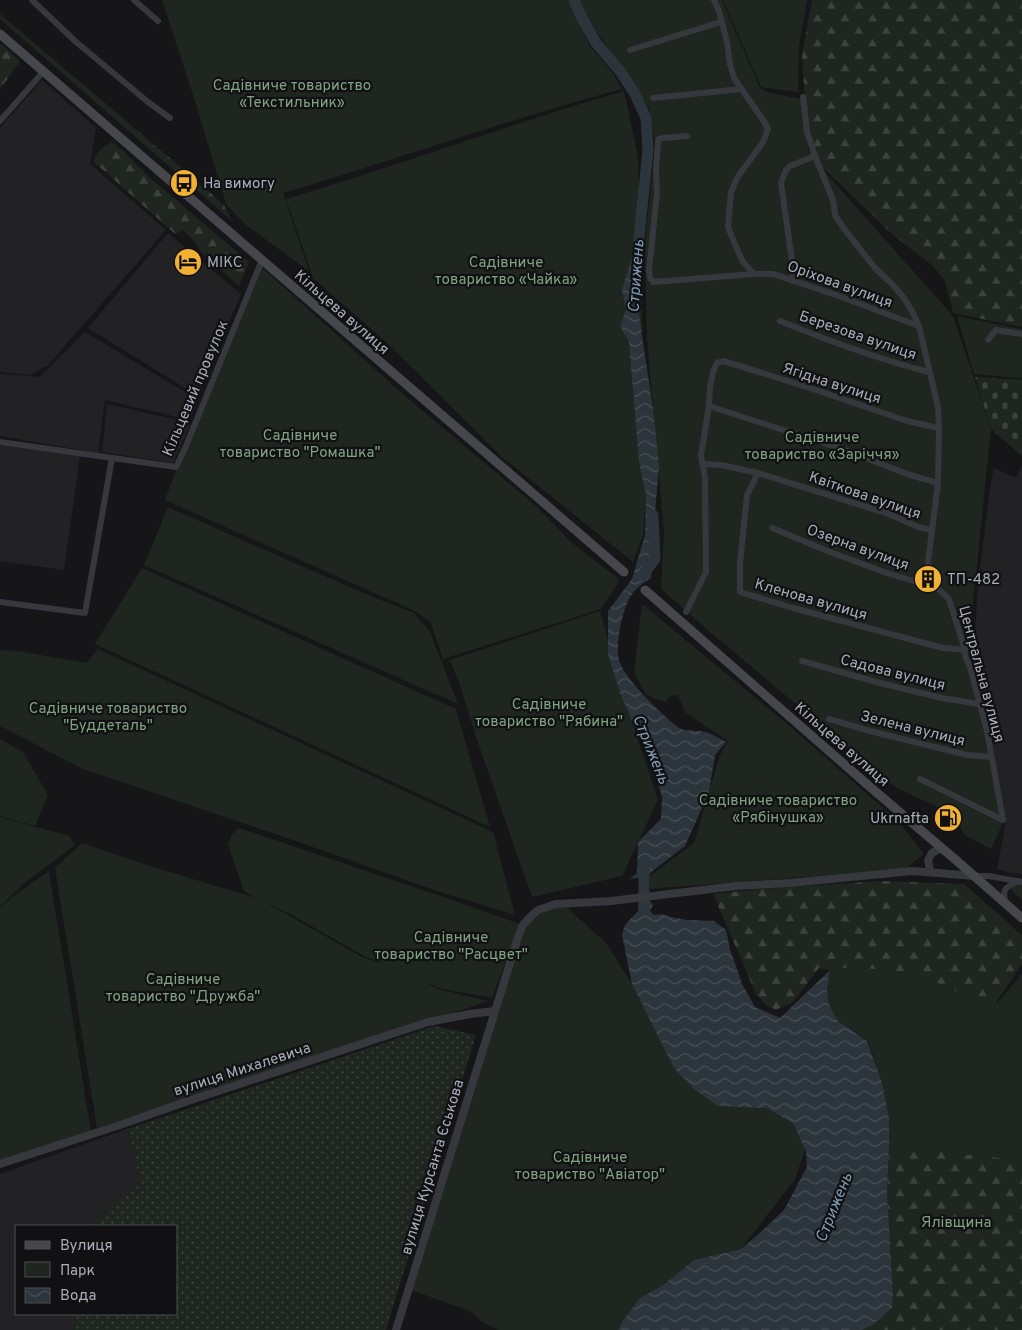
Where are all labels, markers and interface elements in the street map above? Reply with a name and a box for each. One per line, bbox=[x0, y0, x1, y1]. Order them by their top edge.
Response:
park label: Садівниче товариство «Текстильник» bbox=[213, 77, 371, 113]
bus stop icon: На вимогу bbox=[169, 168, 199, 198]
place label: На вимогу bbox=[203, 175, 275, 194]
water label: Стрижень bbox=[624, 239, 650, 313]
hotel icon: МІКС bbox=[173, 247, 203, 277]
place label: МІКС bbox=[207, 254, 242, 273]
park label: Садівниче товариство «Чайка» bbox=[435, 254, 578, 290]
street label: Оріхова вулиця bbox=[784, 258, 895, 313]
street label: Кільцева вулиця bbox=[290, 267, 392, 360]
street label: Березова вулиця bbox=[796, 307, 919, 365]
street label: Кільцевий провулок bbox=[159, 318, 234, 460]
street label: Ягідна вулиця bbox=[780, 359, 883, 409]
park label: Садівниче товариство "Ромашка" bbox=[219, 427, 381, 463]
park label: Садівниче товариство «Заріччя» bbox=[744, 429, 900, 465]
street label: Квіткова вулиця bbox=[806, 468, 923, 525]
street label: Озерна вулиця bbox=[804, 521, 911, 576]
building icon: ТП-482 bbox=[913, 564, 943, 594]
place label: ТП-482 bbox=[947, 571, 1000, 590]
street label: Кленова вулиця bbox=[752, 575, 869, 626]
street label: Центральна вулиця bbox=[953, 604, 1008, 745]
street label: Садова вулиця bbox=[838, 651, 947, 696]
park label: Садівниче товариство "Рябина" bbox=[475, 696, 623, 732]
street label: Кільцева вулиця bbox=[790, 699, 892, 792]
park label: Садівниче товариство "Буддеталь" bbox=[29, 700, 187, 736]
street label: Зелена вулиця bbox=[858, 707, 967, 752]
water label: Стрижень bbox=[627, 712, 673, 788]
park label: Садівниче товариство «Рябінушка» bbox=[699, 792, 857, 828]
fuel station icon: Ukrnafta bbox=[933, 803, 963, 833]
place label: Ukrnafta bbox=[870, 810, 929, 829]
park label: Садівниче товариство "Расцвет" bbox=[374, 929, 528, 965]
park label: Садівниче товариство "Дружба" bbox=[106, 971, 260, 1007]
street label: вулиця Михалевича bbox=[171, 1039, 313, 1102]
street label: вулиця Курсанта Єськова bbox=[398, 1077, 469, 1257]
park label: Садівниче товариство "Авіатор" bbox=[515, 1149, 665, 1185]
water label: Стрижень bbox=[812, 1170, 858, 1246]
park label: Ялівщина bbox=[921, 1214, 991, 1233]
legend bbox=[15, 1225, 178, 1315]
text: Вулиця bbox=[60, 1237, 113, 1256]
text: Парк bbox=[60, 1262, 95, 1281]
text: Вода bbox=[60, 1287, 96, 1306]

